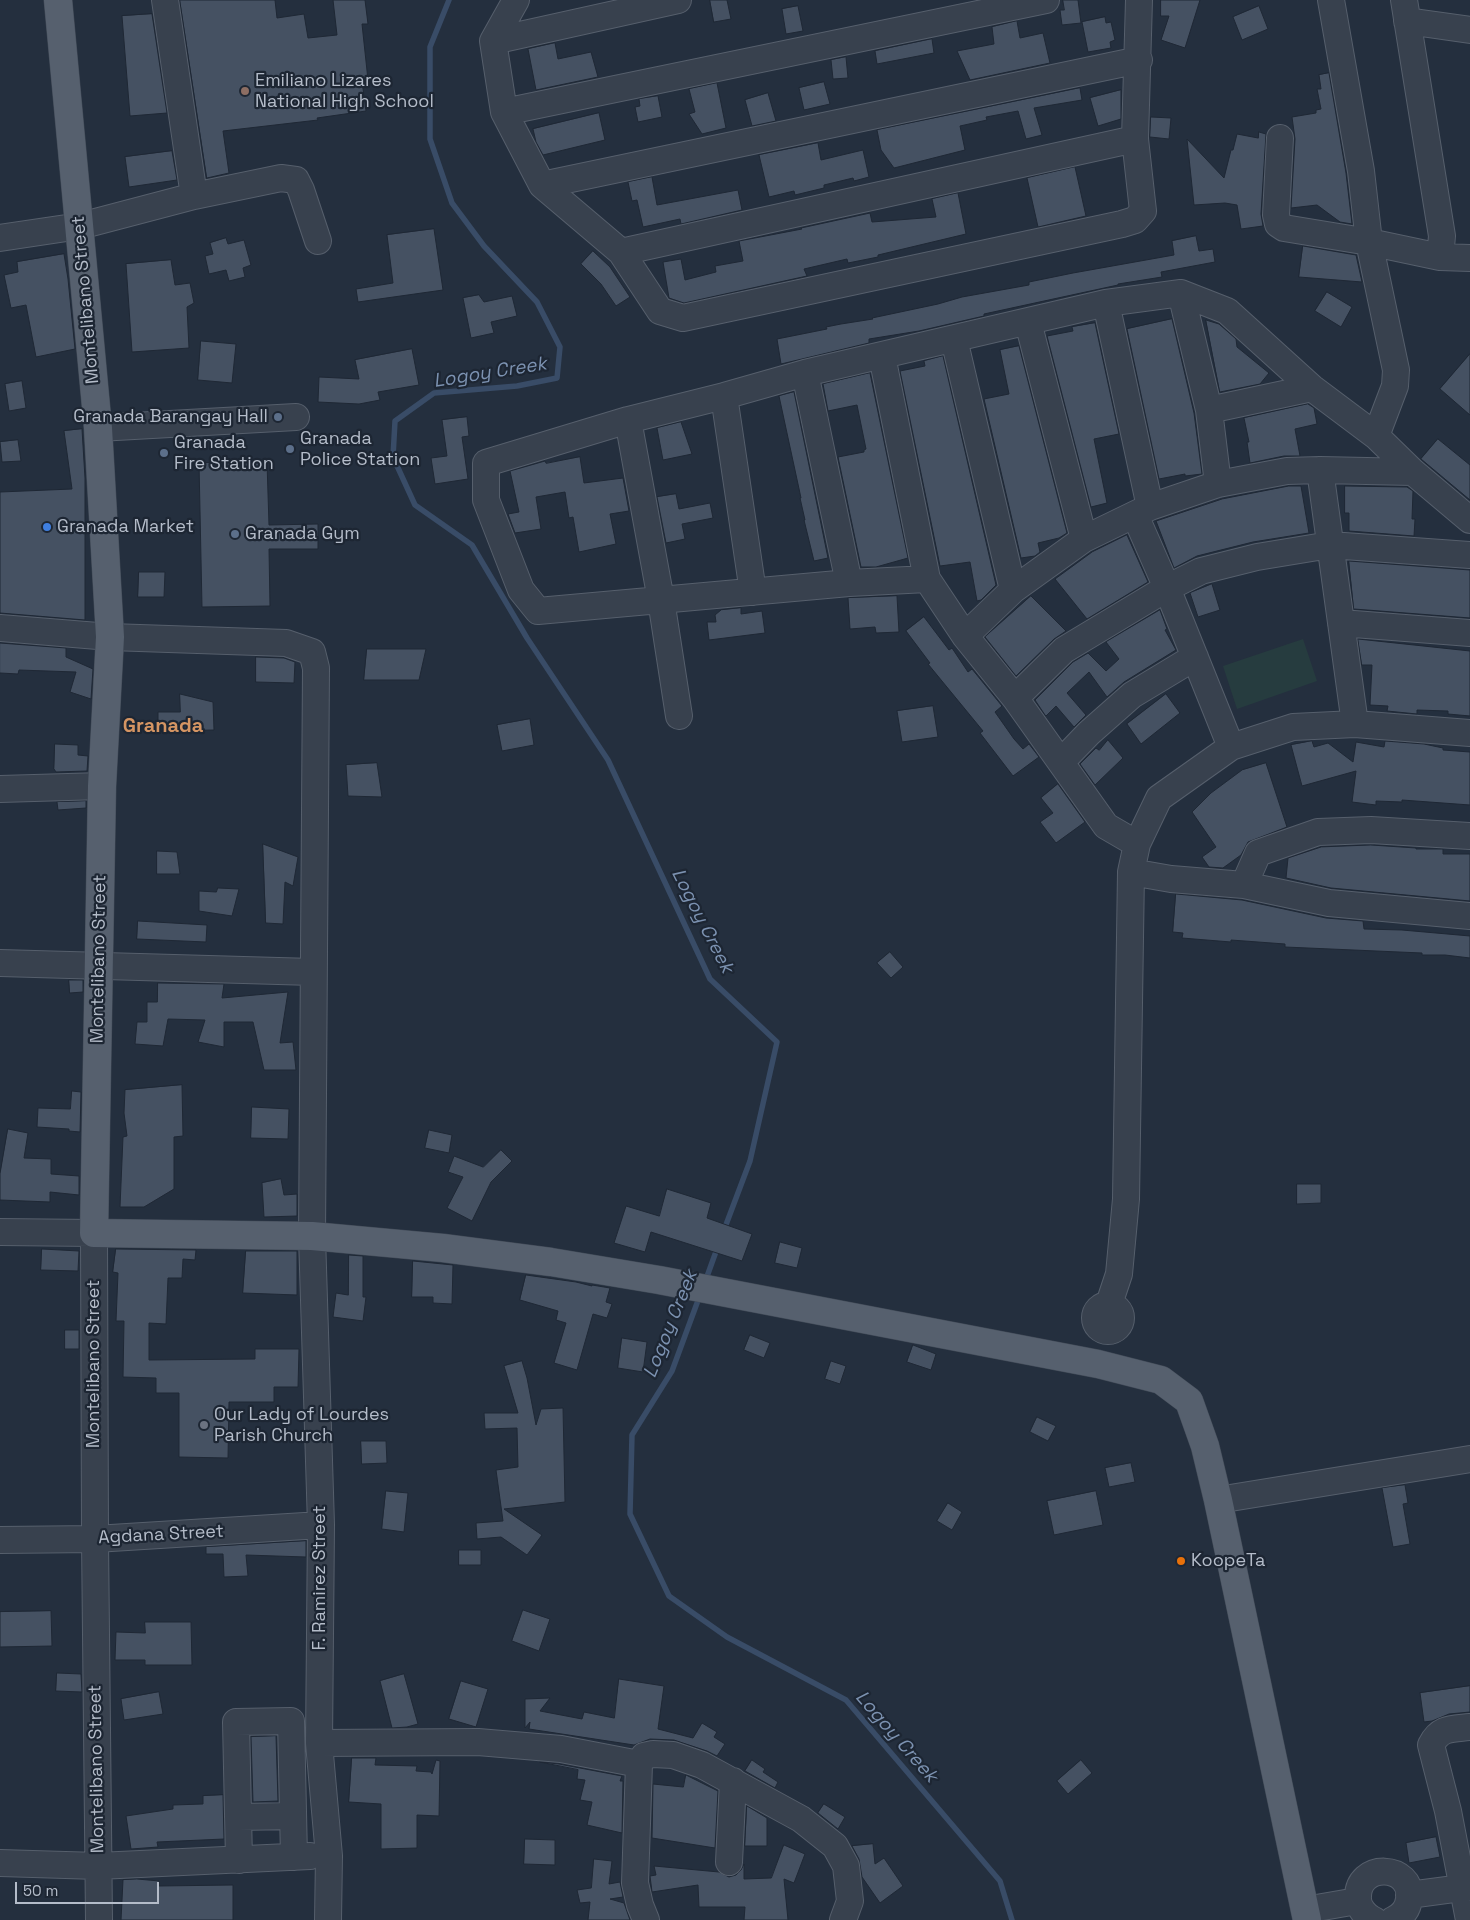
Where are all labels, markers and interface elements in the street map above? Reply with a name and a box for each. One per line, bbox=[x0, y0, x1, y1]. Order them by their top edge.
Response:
place label: Emiliano Lizares National High School bbox=[255, 70, 434, 112]
marker: Emiliano Lizares National High School bbox=[239, 85, 251, 97]
street label: Montelibano Street bbox=[68, 215, 104, 385]
water label: Logoy Creek bbox=[432, 353, 548, 393]
place label: Granada Barangay Hall bbox=[73, 406, 268, 428]
marker: Granada Barangay Hall bbox=[272, 411, 284, 423]
place label: Granada Police Station bbox=[300, 428, 420, 470]
place label: Granada Fire Station bbox=[174, 432, 274, 474]
marker: Granada Police Station bbox=[284, 443, 296, 455]
marker: Granada Fire Station bbox=[158, 447, 170, 459]
place label: Granada Market bbox=[57, 516, 194, 538]
marker: Granada Market bbox=[41, 521, 53, 533]
place label: Granada Gym bbox=[245, 523, 360, 545]
marker: Granada Gym bbox=[229, 528, 241, 540]
district label: Granada bbox=[123, 715, 203, 739]
water label: Logoy Creek bbox=[666, 865, 738, 977]
street label: Montelibano Street bbox=[87, 874, 111, 1044]
water label: Logoy Creek bbox=[639, 1267, 703, 1381]
street label: Montelibano Street bbox=[83, 1280, 105, 1448]
place label: Our Lady of Lourdes Parish Church bbox=[214, 1404, 389, 1446]
marker: Our Lady of Lourdes Parish Church bbox=[198, 1419, 210, 1431]
street label: F. Ramirez Street bbox=[309, 1506, 331, 1650]
street label: Agdana Street bbox=[98, 1521, 224, 1549]
place label: KoopeTa bbox=[1191, 1550, 1265, 1572]
marker: KoopeTa bbox=[1175, 1555, 1187, 1567]
street label: Montelibano Street bbox=[85, 1684, 109, 1854]
water label: Logoy Creek bbox=[850, 1686, 942, 1788]
scale bar bbox=[18, 1872, 161, 1904]
text: 50 m bbox=[23, 1881, 58, 1900]

